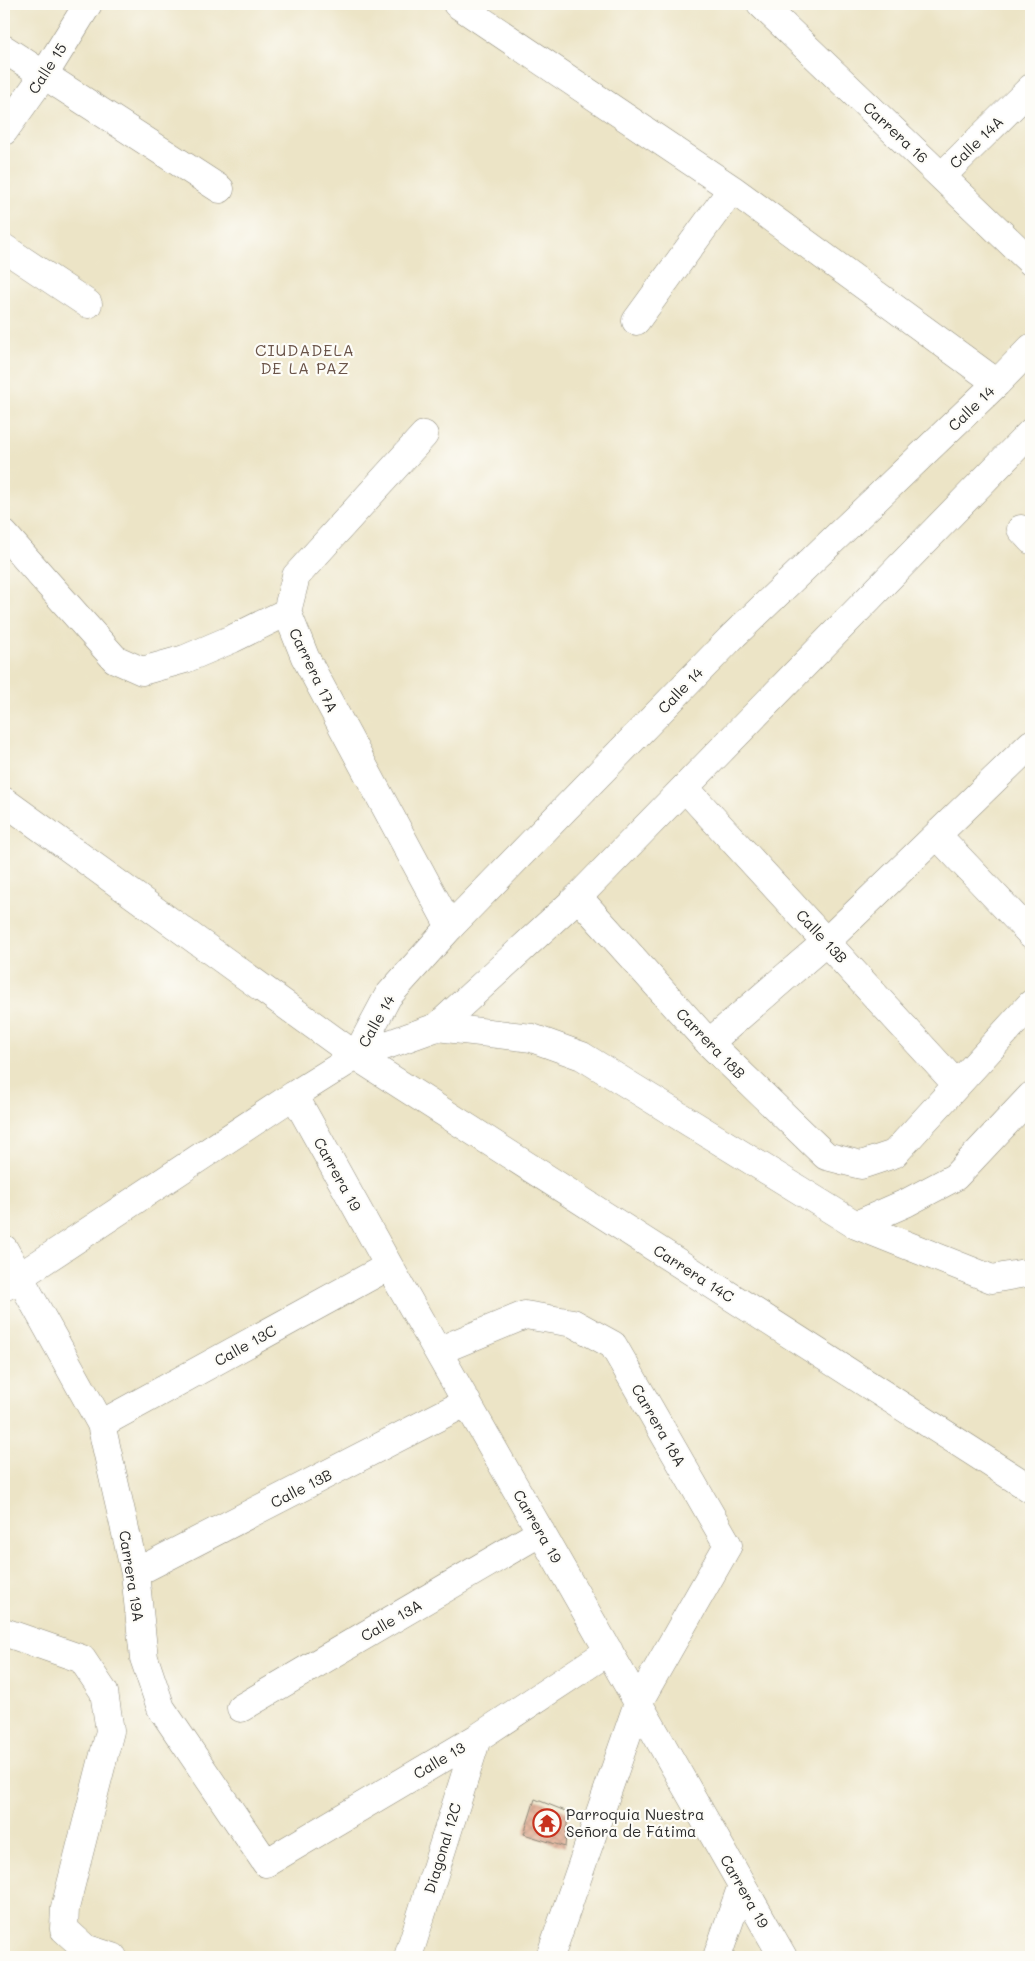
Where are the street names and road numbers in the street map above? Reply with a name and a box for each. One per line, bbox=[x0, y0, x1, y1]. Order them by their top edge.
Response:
street label: Calle 15 bbox=[23, 39, 71, 97]
street label: Carrera 16 bbox=[859, 97, 933, 167]
street label: Calle 14A bbox=[945, 111, 1007, 173]
street label: Calle 14 bbox=[943, 381, 999, 435]
street label: Carrera 17A bbox=[285, 624, 343, 716]
street label: Calle 14 bbox=[653, 662, 707, 718]
street label: Calle 13B bbox=[792, 905, 852, 967]
street label: Calle 14 bbox=[353, 991, 399, 1051]
street label: Carrera 18B bbox=[672, 1003, 750, 1083]
street label: Carrera 19 bbox=[309, 1133, 367, 1215]
street label: Carrera 14C bbox=[650, 1239, 738, 1307]
street label: Calle 13C bbox=[210, 1320, 280, 1370]
street label: Carrera 18A bbox=[627, 1380, 691, 1470]
street label: Calle 13B bbox=[267, 1464, 335, 1512]
street label: Carrera 19 bbox=[509, 1486, 567, 1566]
street label: Carrera 19A bbox=[115, 1529, 149, 1623]
street label: Calle 13A bbox=[357, 1594, 425, 1646]
street label: Calle 13 bbox=[409, 1737, 469, 1783]
street label: Diagonal 12C bbox=[419, 1800, 465, 1896]
street label: Carrera 19 bbox=[716, 1851, 774, 1931]

